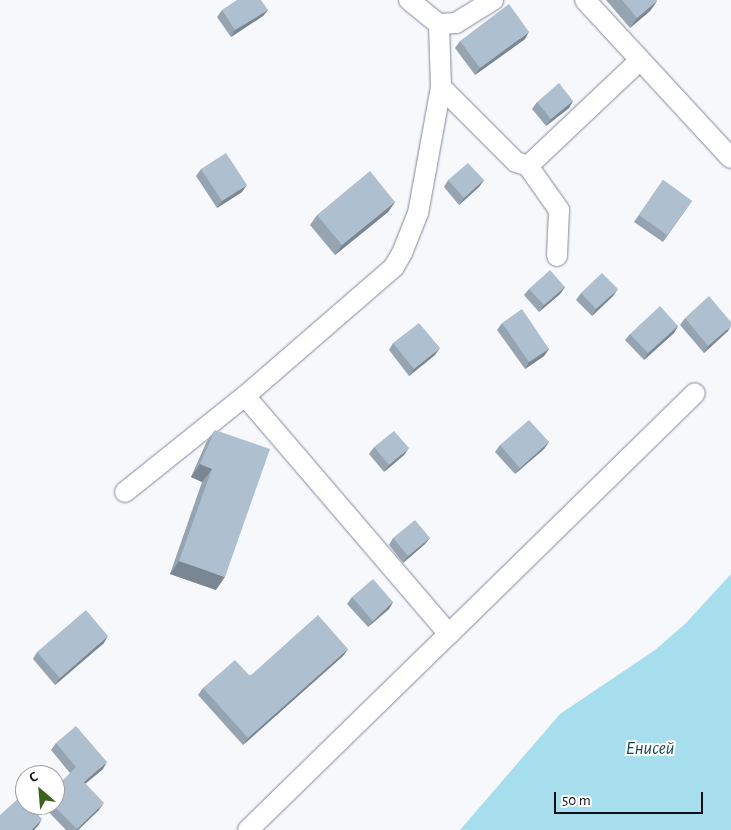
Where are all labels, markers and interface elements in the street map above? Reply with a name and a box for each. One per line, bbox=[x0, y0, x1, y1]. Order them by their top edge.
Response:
water label: Енисей bbox=[626, 738, 674, 760]
north arrow bbox=[15, 765, 65, 815]
text: С bbox=[27, 770, 40, 786]
scale bar bbox=[556, 782, 705, 814]
text: 50 m bbox=[562, 793, 591, 808]

